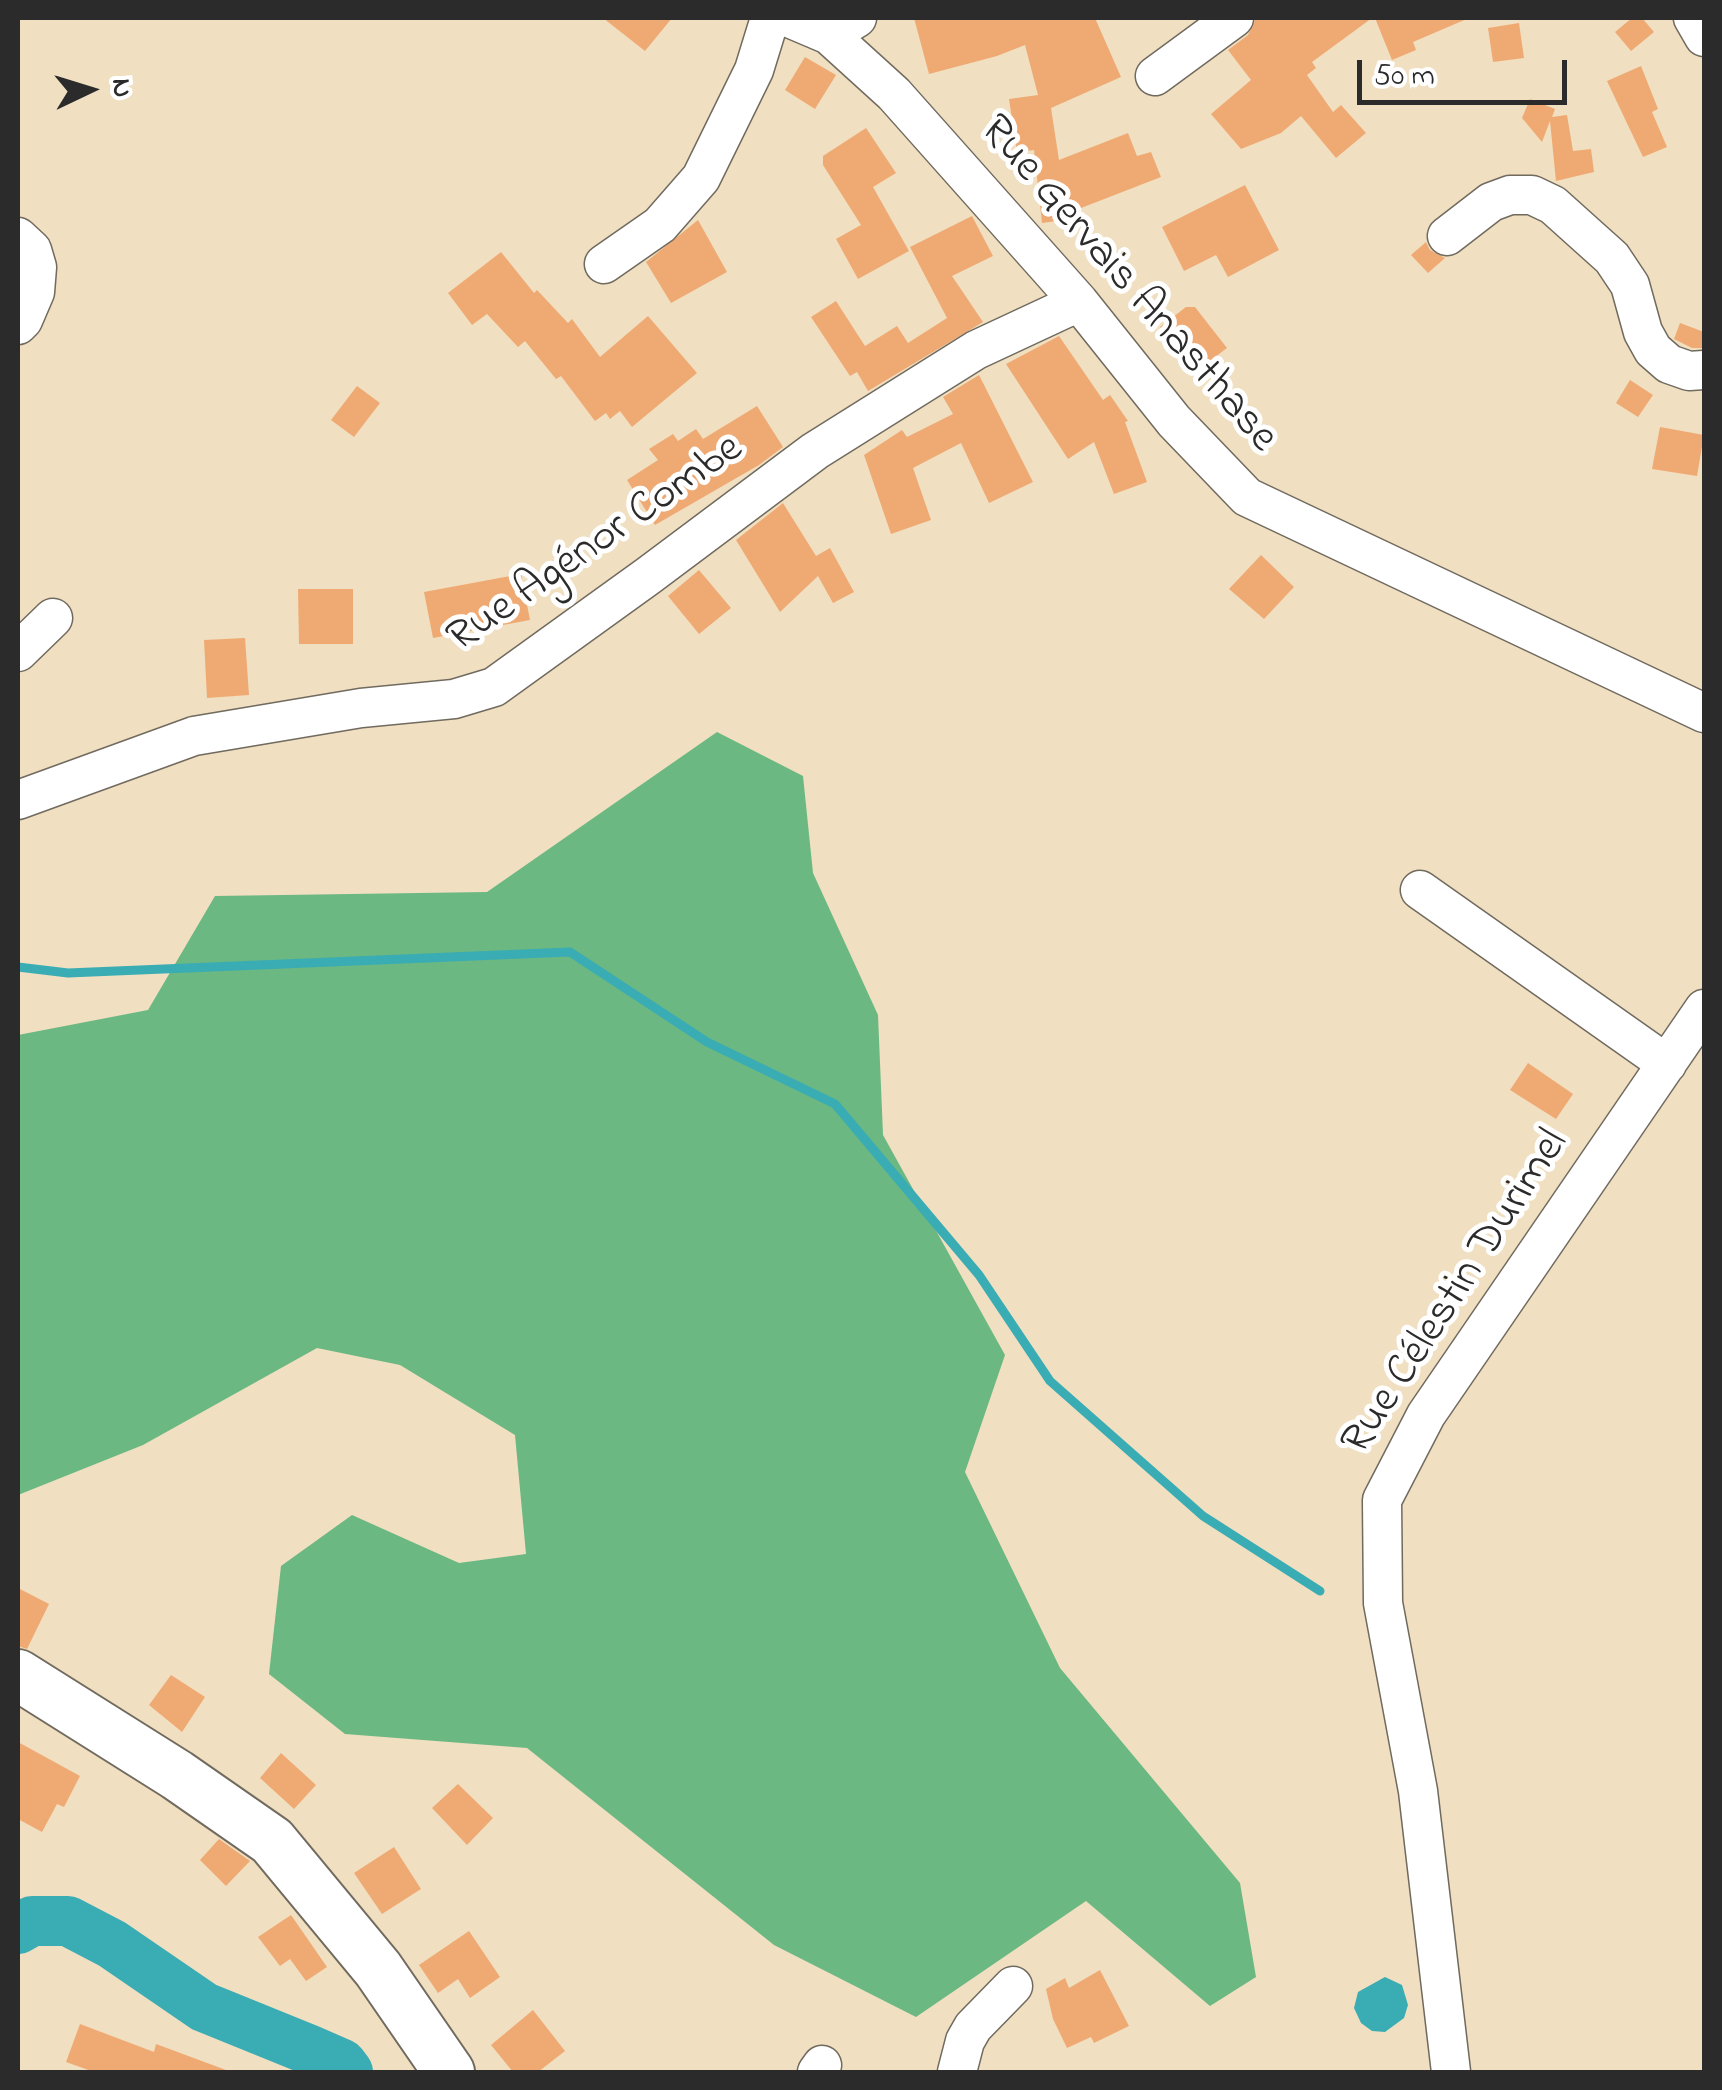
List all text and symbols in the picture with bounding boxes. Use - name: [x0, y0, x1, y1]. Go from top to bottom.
- north arrow: [40, 40, 140, 140]
- scale bar: [1362, 40, 1572, 102]
- text: 50 m: [1374, 55, 1435, 99]
- text: N: [99, 77, 142, 99]
- street label: Rue Gervais Anasthase: [965, 106, 1287, 466]
- street label: Rue Agénor Combe: [439, 424, 755, 668]
- street label: Rue Célestin Durimel: [1333, 1121, 1583, 1467]

